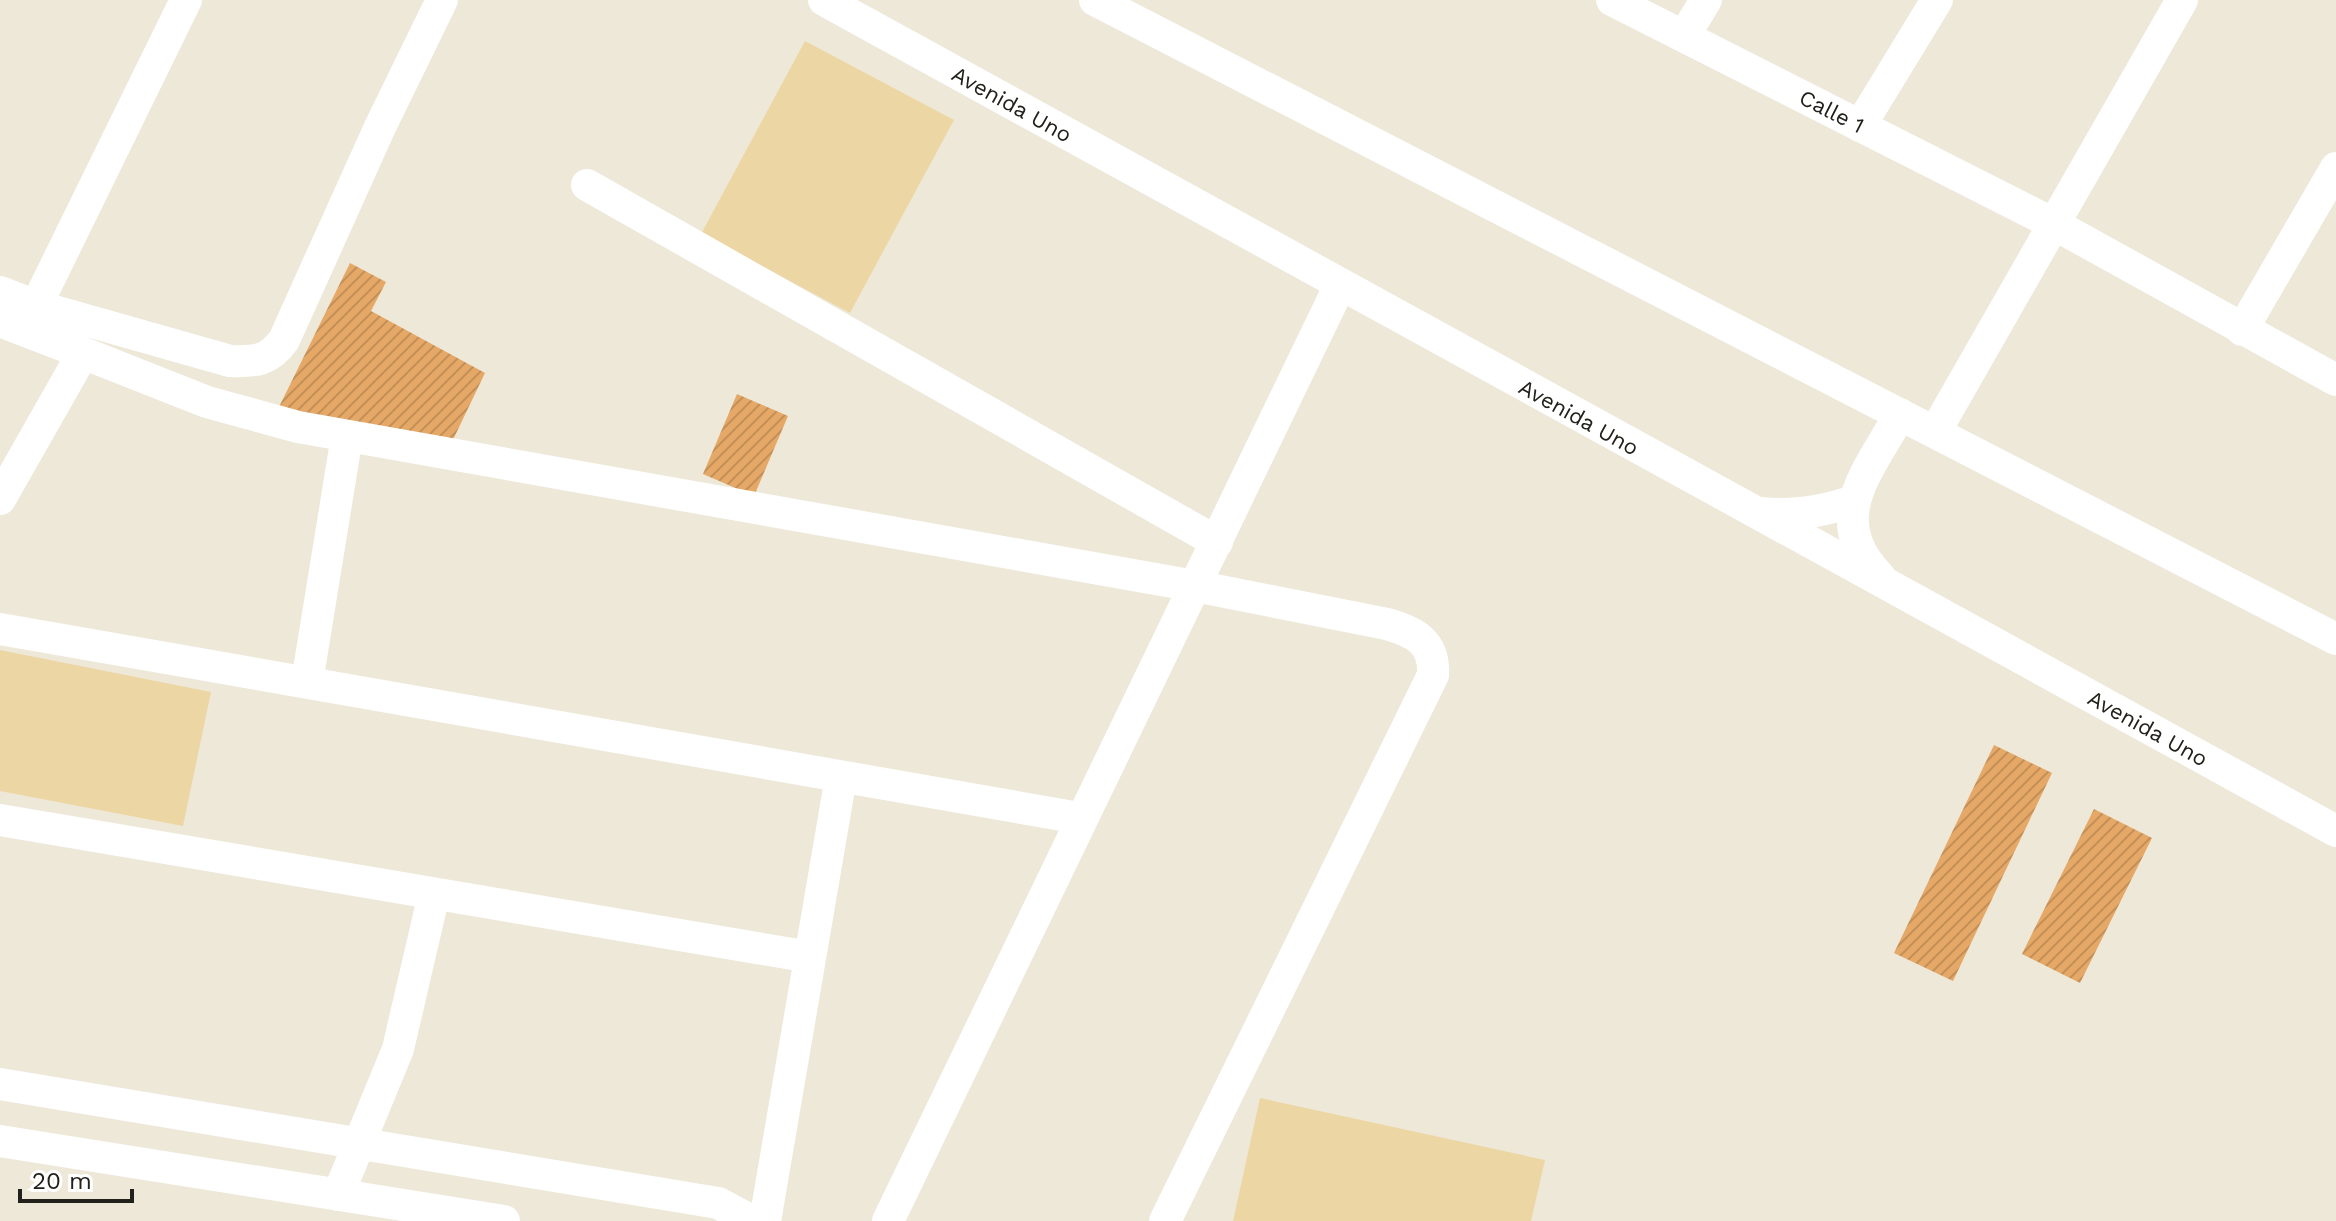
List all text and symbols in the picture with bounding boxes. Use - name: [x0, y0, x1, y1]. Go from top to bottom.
- street label: Avenida Uno: [948, 61, 1076, 148]
- street label: Calle 1: [1795, 85, 1868, 138]
- street label: Avenida Uno: [1515, 374, 1643, 461]
- street label: Avenida Uno: [2084, 685, 2212, 772]
- scale bar: [20, 1153, 132, 1203]
- text: 20 m: [32, 1167, 92, 1195]

